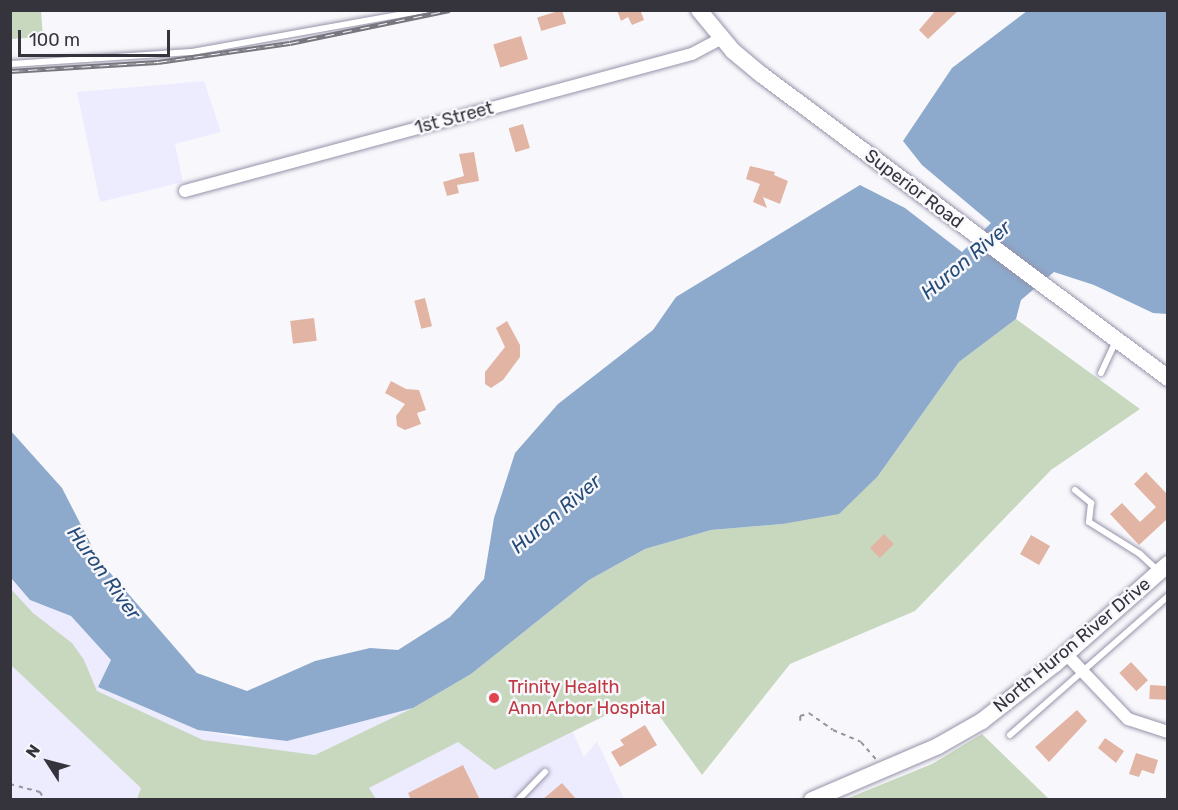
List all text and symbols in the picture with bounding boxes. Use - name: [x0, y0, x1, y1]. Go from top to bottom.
- scale bar: [21, 18, 172, 56]
- text: 100 m: [29, 29, 80, 51]
- street label: 1st Street: [412, 97, 496, 139]
- street label: Superior Road: [860, 145, 968, 233]
- water label: Huron River: [916, 216, 1016, 304]
- water label: Huron River: [506, 470, 606, 558]
- water label: Huron River: [62, 522, 146, 624]
- street label: North Huron River Drive: [989, 573, 1155, 717]
- place label: Trinity Health Ann Arbor Hospital: [508, 677, 666, 720]
- marker: Trinity Health Ann Arbor Hospital: [485, 689, 503, 707]
- north arrow: [18, 732, 78, 792]
- text: N: [22, 741, 44, 761]

